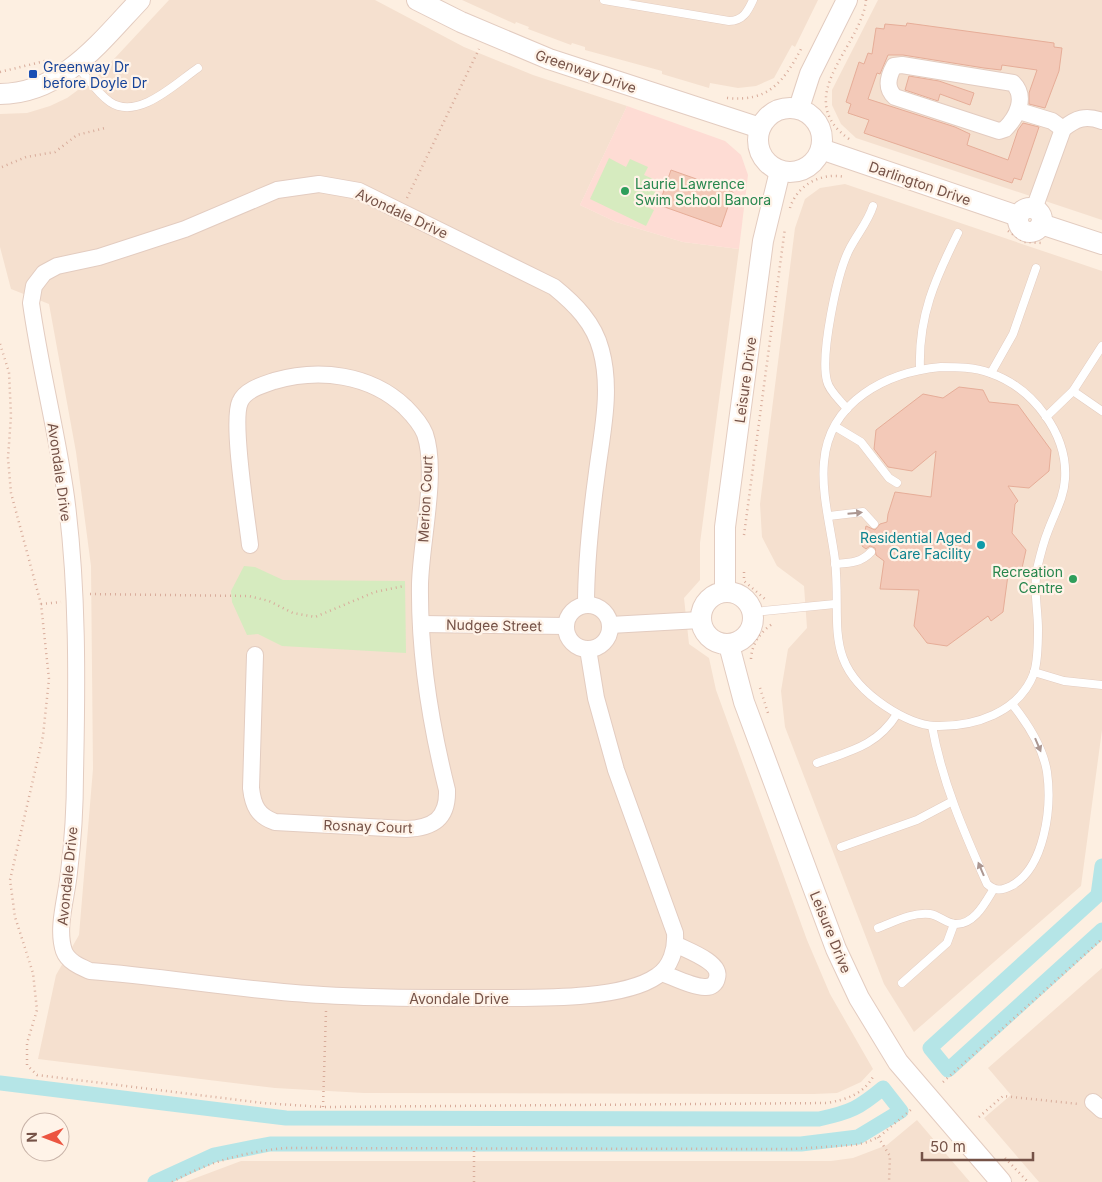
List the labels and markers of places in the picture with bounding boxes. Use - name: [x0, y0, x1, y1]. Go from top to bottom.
- place label: Greenway Dr before Doyle Dr: [43, 58, 147, 91]
- marker: Greenway Dr before Doyle Dr: [27, 68, 39, 80]
- place label: Laurie Lawrence Swim School Banora: [635, 175, 771, 208]
- marker: Laurie Lawrence Swim School Banora: [619, 185, 631, 197]
- place label: Residential Aged Care Facility: [860, 529, 971, 562]
- marker: Residential Aged Care Facility: [975, 539, 987, 551]
- place label: Recreation Centre: [992, 563, 1063, 596]
- marker: Recreation Centre: [1067, 573, 1079, 585]

